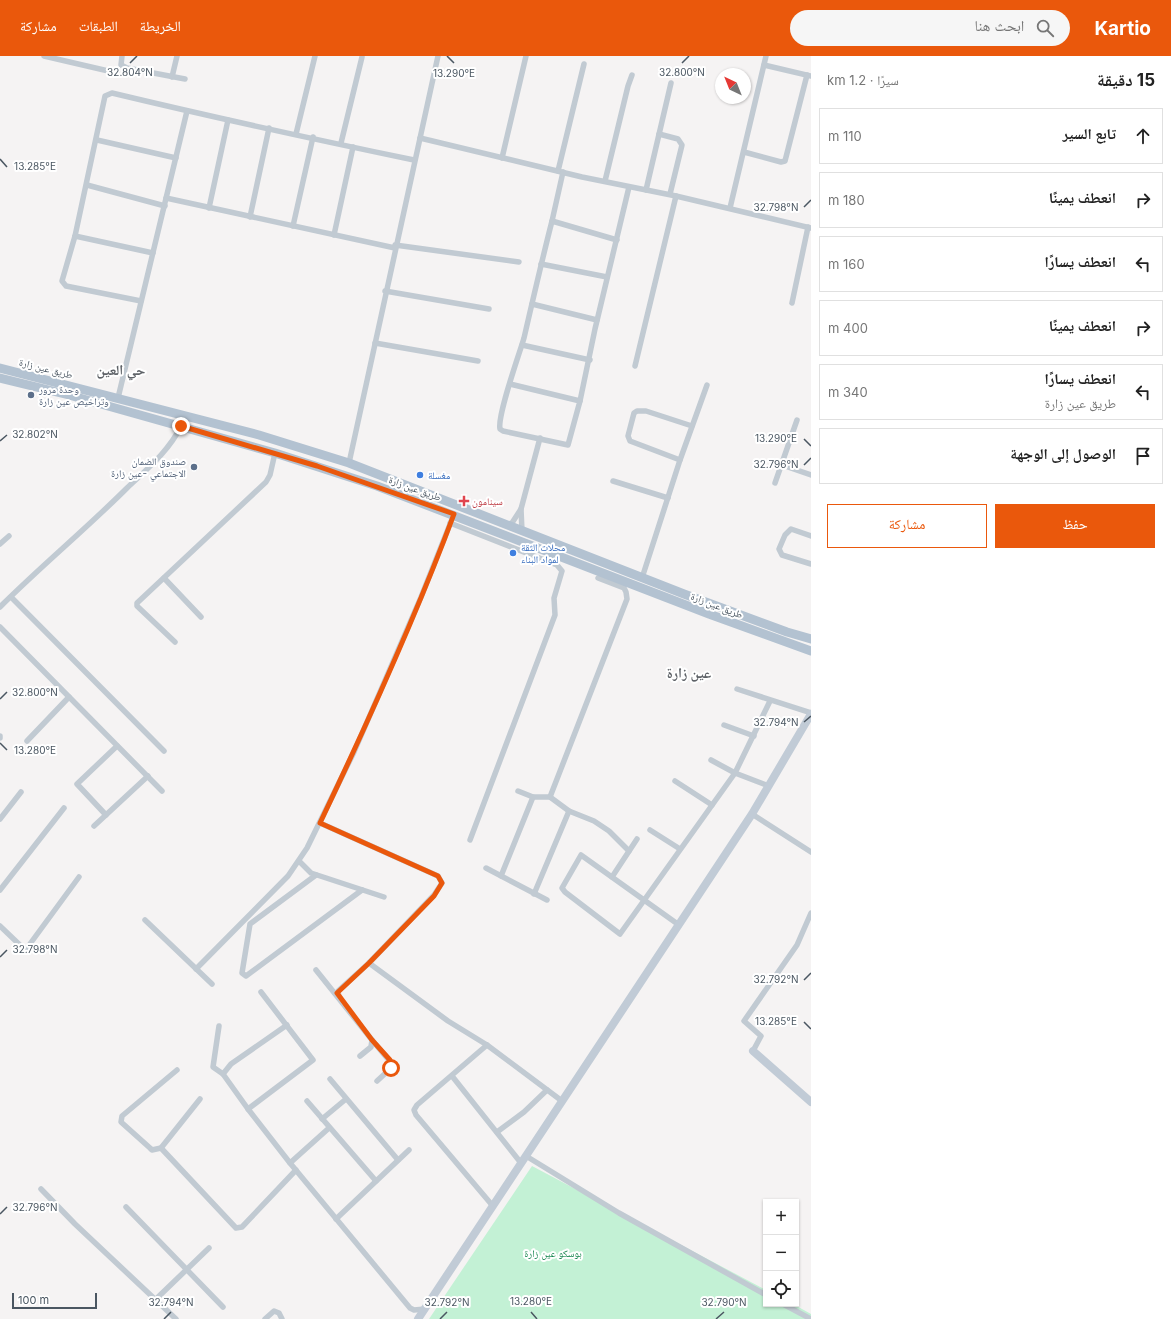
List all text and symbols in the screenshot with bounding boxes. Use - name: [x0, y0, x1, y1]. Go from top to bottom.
- search box: [790, 10, 1070, 46]
- text: ابحث هنا: [974, 16, 1024, 35]
- text: مشاركة: [20, 17, 57, 34]
- text: الطبقات: [79, 17, 118, 34]
- text: الخريطة: [140, 17, 181, 34]
- icon: search: [1034, 17, 1056, 39]
- text: Kartio: [1094, 17, 1151, 40]
- text: 32.804°N: [107, 66, 153, 78]
- text: 32.800°N: [659, 66, 705, 78]
- text: 13.290°E: [433, 67, 475, 79]
- north arrow: [715, 68, 751, 104]
- text: 15 دقيقة: [1097, 70, 1155, 90]
- text: سيرًا · 1.2 km: [827, 72, 899, 88]
- text: تابع السير: [1062, 124, 1116, 143]
- icon: ahead: [1132, 125, 1154, 147]
- text: 110 m: [828, 128, 862, 144]
- text: 13.285°E: [14, 160, 56, 172]
- text: انعطف يمينًا: [1049, 188, 1116, 207]
- icon: right: [1132, 189, 1154, 211]
- text: 180 m: [828, 192, 865, 208]
- text: 32.798°N: [754, 201, 798, 213]
- text: انعطف يسارًا: [1044, 252, 1116, 271]
- icon: left: [1132, 253, 1154, 275]
- text: 160 m: [828, 256, 865, 272]
- text: انعطف يمينًا: [1049, 316, 1116, 335]
- icon: right: [1132, 317, 1154, 339]
- text: 400 m: [828, 320, 868, 336]
- street label: طريق عين زارة: [18, 356, 74, 382]
- district label: حي العين: [97, 361, 145, 381]
- text: انعطف يسارًا: [1044, 369, 1116, 388]
- icon: left: [1132, 381, 1154, 403]
- place label: وحدة مرور وتراخيص عين زارة: [38, 383, 109, 408]
- text: 340 m: [828, 384, 868, 400]
- marker: وحدة مرور وتراخيص عين زارة: [26, 390, 36, 400]
- text: طريق عين زارة: [1045, 395, 1116, 411]
- route end: [172, 417, 190, 435]
- text: 32.802°N: [12, 428, 58, 440]
- text: 13.290°E: [755, 432, 797, 444]
- text: الوصول إلى الوجهة: [1010, 444, 1116, 463]
- icon: arrive: [1132, 445, 1154, 467]
- place label: صندوق الضمان الاجتماعي -عين زارة: [111, 455, 186, 482]
- text: 32.796°N: [753, 458, 799, 470]
- marker: صندوق الضمان الاجتماعي -عين زارة: [189, 462, 199, 472]
- place label: مغسلة: [428, 469, 451, 481]
- marker: مغسلة: [415, 470, 425, 480]
- street label: طريق عين زارة: [387, 473, 443, 504]
- place label: سينامون: [472, 495, 503, 508]
- marker: سينامون: [459, 496, 469, 506]
- button: مشاركة: [827, 504, 987, 548]
- button: حفظ: [995, 504, 1155, 548]
- place label: محلات الثقة لمواد البناء: [521, 541, 566, 565]
- marker: محلات الثقة لمواد البناء: [508, 548, 518, 558]
- street label: طريق عين زارة: [689, 590, 745, 621]
- district label: عين زارة: [667, 664, 711, 682]
- text: 32.800°N: [12, 686, 58, 698]
- text: 32.794°N: [753, 716, 799, 728]
- text: 13.280°E: [14, 744, 56, 756]
- text: 32.798°N: [13, 943, 57, 955]
- text: 32.792°N: [754, 973, 798, 985]
- text: 13.285°E: [755, 1015, 797, 1027]
- route start: [382, 1059, 400, 1077]
- map controls: [763, 1199, 799, 1307]
- button: +: [763, 1199, 799, 1235]
- text: 32.796°N: [12, 1201, 58, 1213]
- button: −: [763, 1235, 799, 1271]
- park label: بوسكو عين زارة: [524, 1247, 582, 1260]
- button: locate: [763, 1271, 799, 1307]
- scale bar: [12, 1291, 97, 1310]
- text: 100 m: [18, 1293, 49, 1307]
- text: 13.280°E: [510, 1295, 552, 1307]
- text: 32.794°N: [148, 1296, 194, 1308]
- text: 32.792°N: [425, 1296, 469, 1308]
- text: 32.790°N: [701, 1296, 747, 1308]

